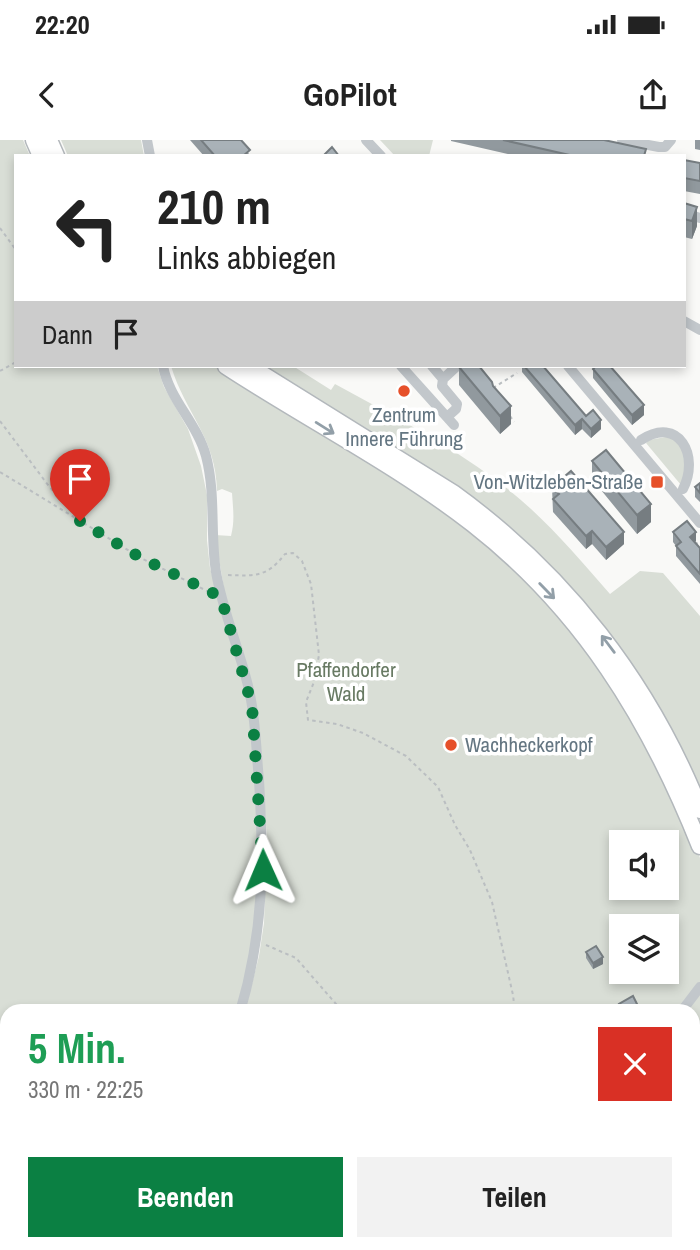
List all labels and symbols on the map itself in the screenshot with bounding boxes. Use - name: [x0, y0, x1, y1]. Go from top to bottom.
- marker: Zentrum Innere Führung: [396, 383, 412, 399]
- place label: Zentrum Innere Führung: [345, 400, 463, 453]
- one-way arrow: [315, 422, 335, 436]
- pin: [50, 449, 110, 521]
- place label: Von-Witzleben-Straße: [474, 467, 643, 496]
- marker: Von-Witzleben-Straße: [649, 474, 665, 490]
- one-way arrow: [538, 583, 555, 600]
- one-way arrow: [600, 635, 615, 653]
- park label: Pfaffendorfer Wald: [296, 655, 396, 708]
- place label: Wachheckerkopf: [465, 730, 593, 759]
- marker: Wachheckerkopf: [443, 737, 459, 753]
- position arrow: [226, 833, 300, 907]

